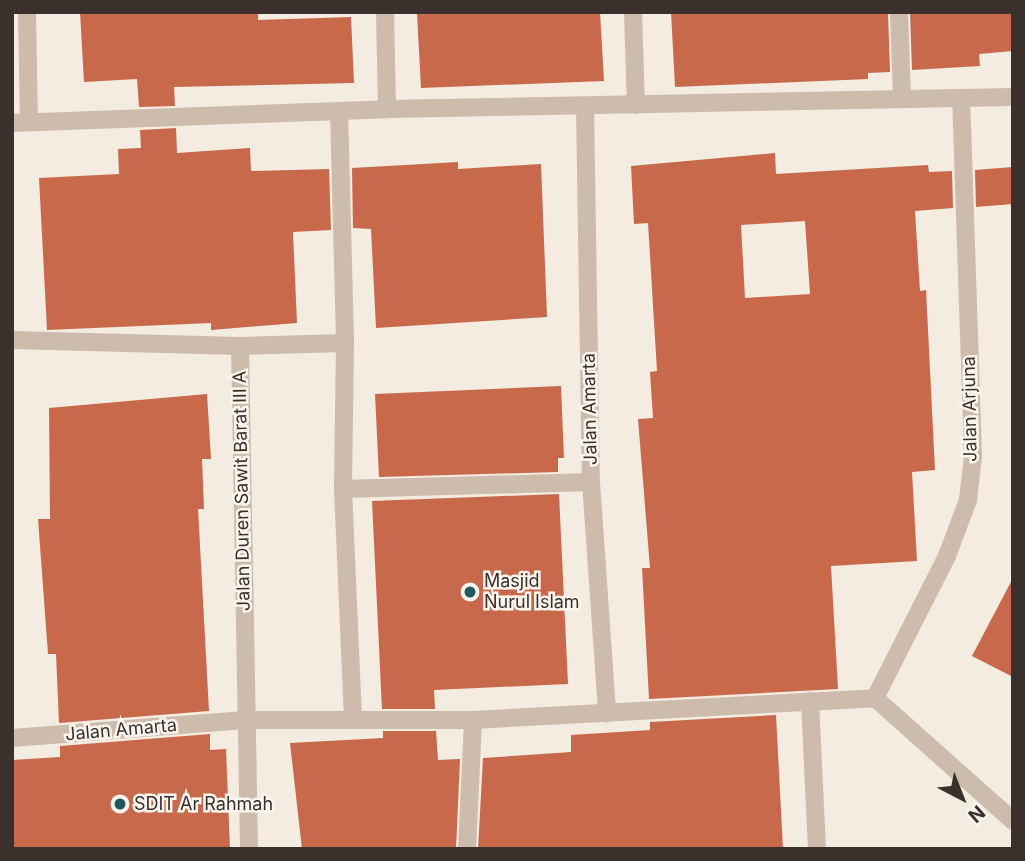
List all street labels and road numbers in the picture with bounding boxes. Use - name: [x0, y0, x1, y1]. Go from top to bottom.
- street label: Jalan Amarta: [578, 353, 602, 465]
- street label: Jalan Arjuna: [958, 356, 982, 462]
- street label: Jalan Duren Sawit Barat III A: [229, 371, 255, 611]
- street label: Jalan Amarta: [64, 714, 178, 746]

